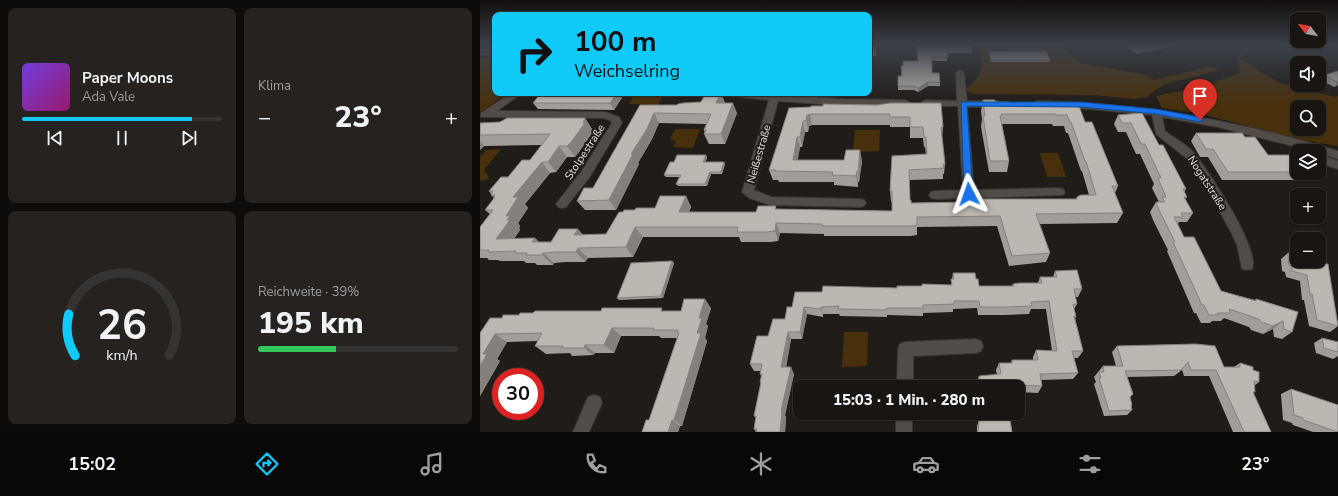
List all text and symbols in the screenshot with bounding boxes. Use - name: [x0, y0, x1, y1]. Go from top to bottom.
- north arrow: [1290, 12, 1326, 48]
- map controls: [1290, 12, 1326, 268]
- text: 100 m: [574, 23, 657, 61]
- icon: right: [508, 28, 560, 80]
- button: sound: [1290, 56, 1326, 92]
- text: Weichselring: [574, 59, 680, 83]
- text: Paper Moons: [82, 68, 173, 88]
- text: Klima: [258, 77, 291, 95]
- pin: [1183, 79, 1217, 120]
- icon: arrive: [1189, 85, 1211, 107]
- text: Ada Vale: [82, 88, 135, 106]
- text: 23°: [334, 97, 382, 138]
- button: search: [1290, 100, 1326, 136]
- text: −: [258, 103, 271, 133]
- text: +: [445, 103, 458, 133]
- street label: Stolpestraße: [561, 121, 609, 183]
- street label: Neißestraße: [743, 123, 775, 185]
- icon: previous: [44, 127, 66, 149]
- icon: pause: [111, 127, 133, 149]
- icon: next: [178, 127, 200, 149]
- button: layers: [1290, 144, 1326, 180]
- street label: Nogatstraße: [1184, 153, 1230, 213]
- position arrow: [948, 173, 990, 215]
- button: +: [1290, 188, 1326, 224]
- button: −: [1290, 232, 1326, 268]
- text: Reichweite · 39%: [258, 283, 359, 301]
- text: 26: [97, 296, 147, 353]
- text: 195 km: [258, 303, 364, 344]
- text: km/h: [106, 345, 138, 364]
- speed limit sign: 30: [492, 368, 544, 420]
- text: 15:03 · 1 Min. · 280 m: [833, 390, 985, 410]
- icon: directions: [253, 450, 281, 478]
- icon: music: [418, 450, 446, 478]
- icon: phone: [582, 450, 610, 478]
- icon: climate: [747, 450, 775, 478]
- icon: car: [912, 450, 940, 478]
- icon: filters: [1076, 450, 1104, 478]
- text: 15:02: [68, 452, 116, 476]
- text: 23°: [1241, 452, 1270, 476]

